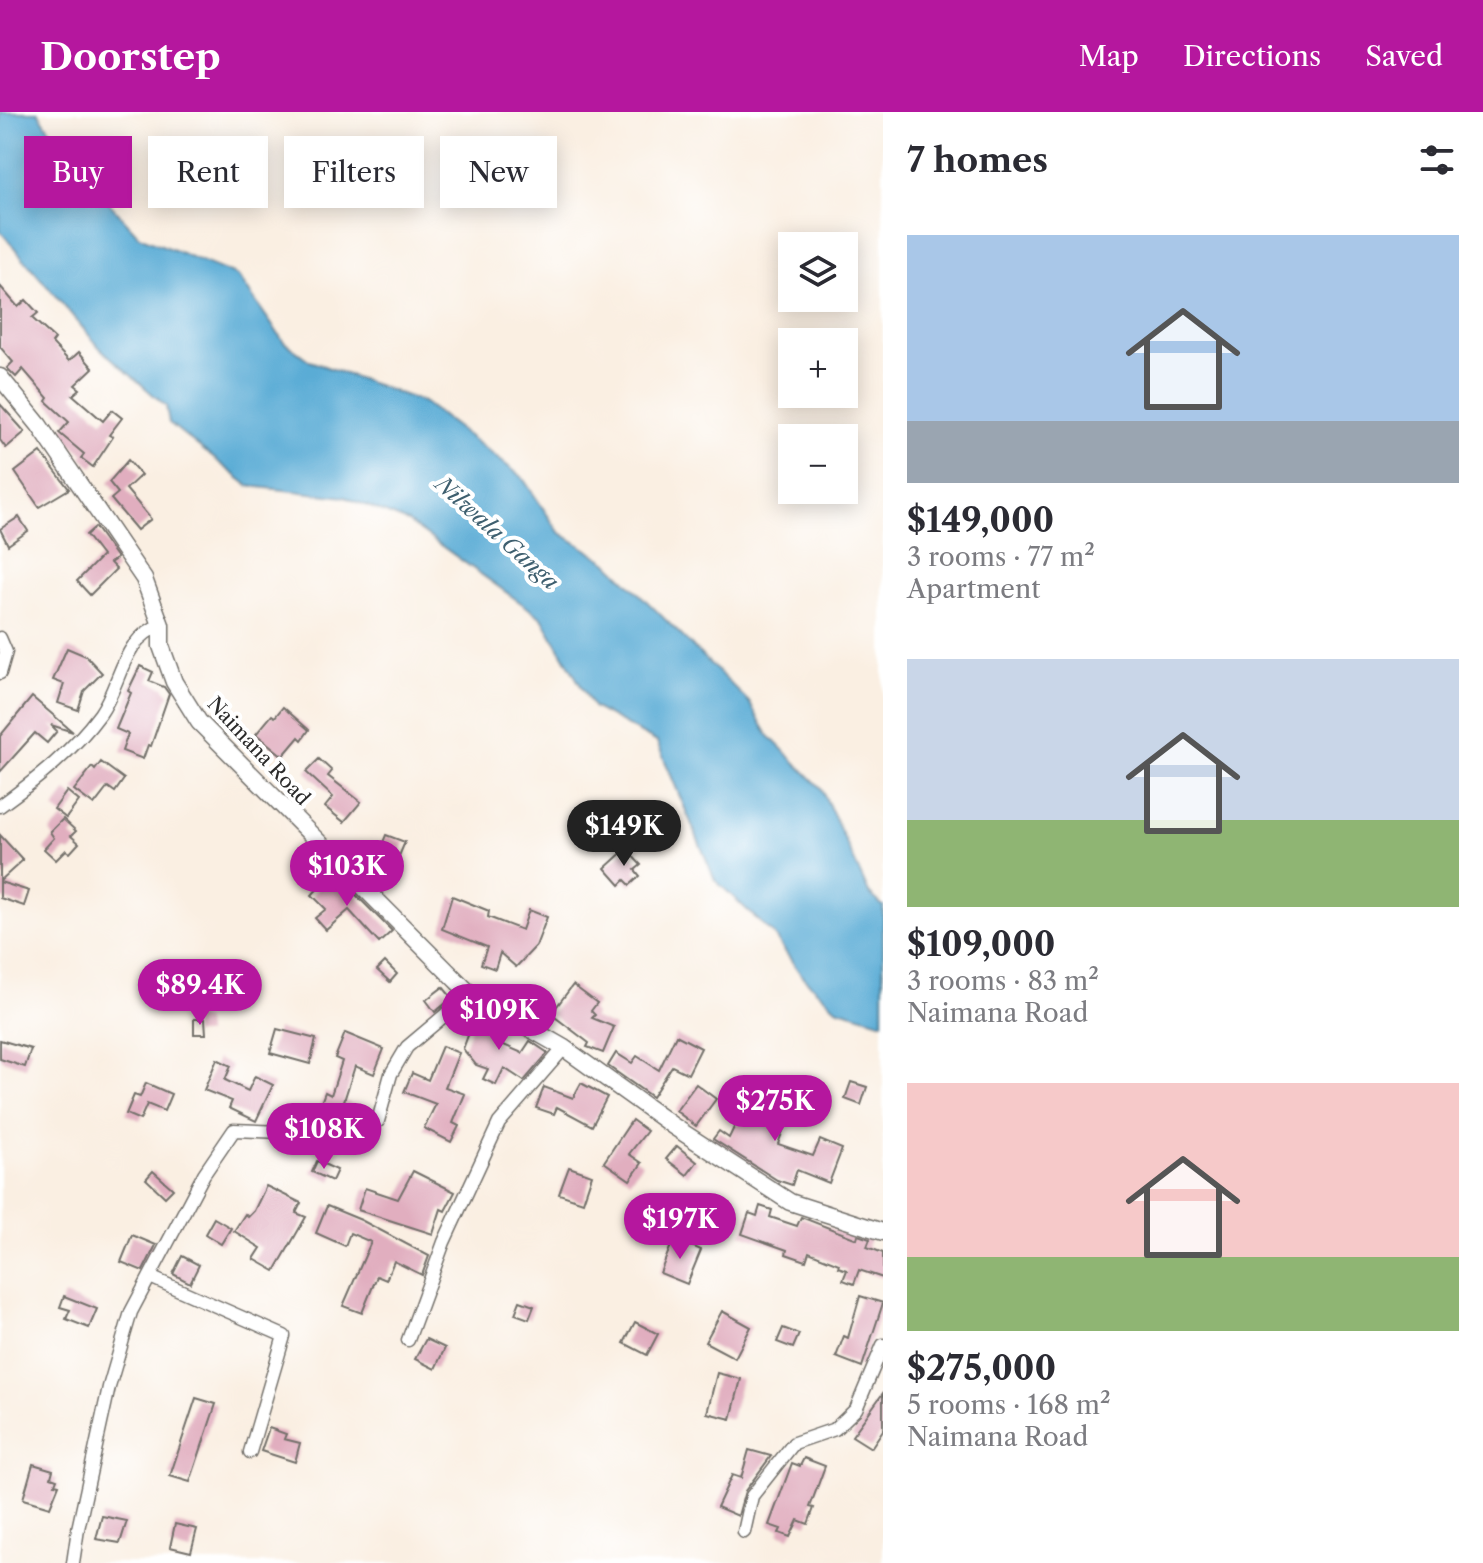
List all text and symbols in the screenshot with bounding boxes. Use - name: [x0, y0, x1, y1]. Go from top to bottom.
- text: Doorstep: [40, 33, 221, 80]
- text: Map: [1079, 39, 1139, 73]
- text: Directions: [1183, 39, 1321, 73]
- text: Saved: [1365, 39, 1443, 73]
- chip: Buy: [24, 136, 132, 208]
- chip: Rent: [148, 136, 268, 208]
- chip: Filters: [284, 136, 424, 208]
- chip: New: [440, 136, 557, 208]
- icon: filters: [1415, 138, 1459, 182]
- text: 7 homes: [907, 139, 1048, 181]
- map controls: [778, 232, 858, 504]
- button: layers: [778, 232, 858, 312]
- icon: home: [1111, 287, 1255, 431]
- button: +: [778, 328, 858, 408]
- button: −: [778, 424, 858, 504]
- water label: Nilwala Ganga: [428, 469, 564, 595]
- text: $149,000: [907, 499, 1054, 541]
- text: 3 rooms · 77 m²: [907, 541, 1095, 573]
- text: Apartment: [907, 573, 1040, 605]
- street label: Naimana Road: [203, 692, 315, 810]
- icon: home: [1111, 711, 1255, 855]
- pin: $149K: [568, 800, 680, 868]
- text: $149K: [585, 810, 663, 842]
- pin: $103K: [291, 840, 403, 908]
- text: $103K: [308, 850, 386, 882]
- text: $109,000: [907, 923, 1055, 965]
- pin: $89.4K: [135, 959, 265, 1027]
- text: 3 rooms · 83 m²: [907, 965, 1099, 997]
- text: $89.4K: [156, 969, 244, 1001]
- pin: $109K: [443, 984, 555, 1052]
- text: $109K: [460, 994, 538, 1026]
- text: Naimana Road: [907, 997, 1088, 1029]
- pin: $275K: [719, 1075, 831, 1143]
- text: $275K: [736, 1085, 814, 1117]
- pin: $108K: [268, 1103, 380, 1171]
- text: $108K: [284, 1113, 364, 1145]
- icon: home: [1111, 1135, 1255, 1279]
- pin: $197K: [624, 1193, 736, 1261]
- text: $197K: [642, 1203, 718, 1235]
- text: $275,000: [907, 1347, 1056, 1389]
- text: 5 rooms · 168 m²: [907, 1389, 1111, 1421]
- text: Naimana Road: [907, 1421, 1088, 1453]

